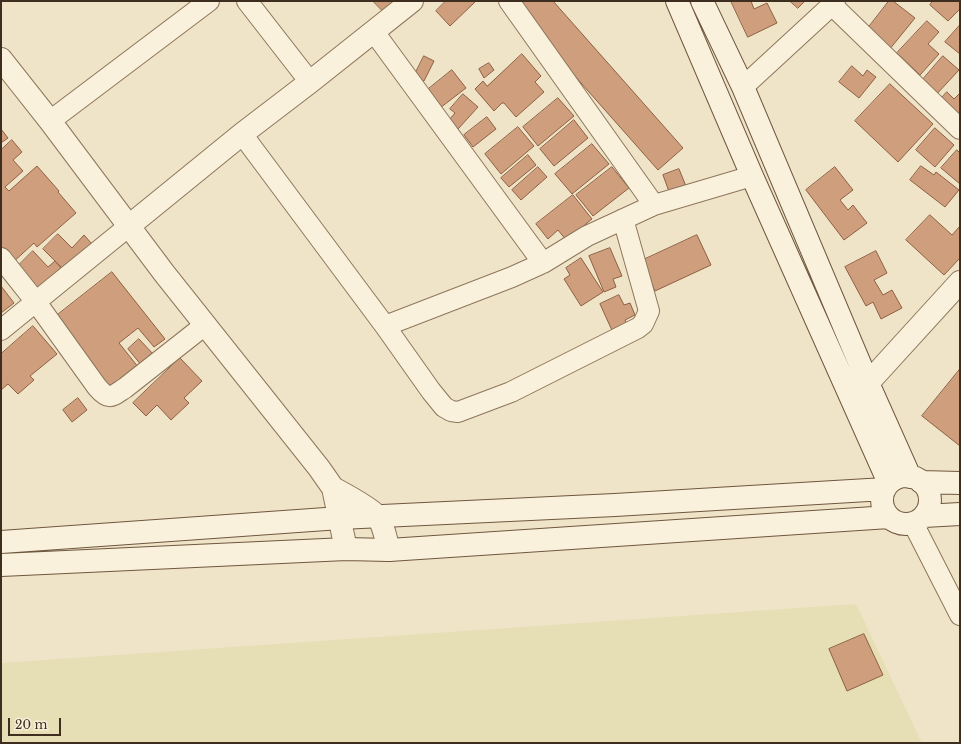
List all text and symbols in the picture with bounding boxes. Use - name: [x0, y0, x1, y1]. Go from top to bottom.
- scale bar: [10, 710, 63, 736]
- text: 20 m: [15, 717, 47, 732]

